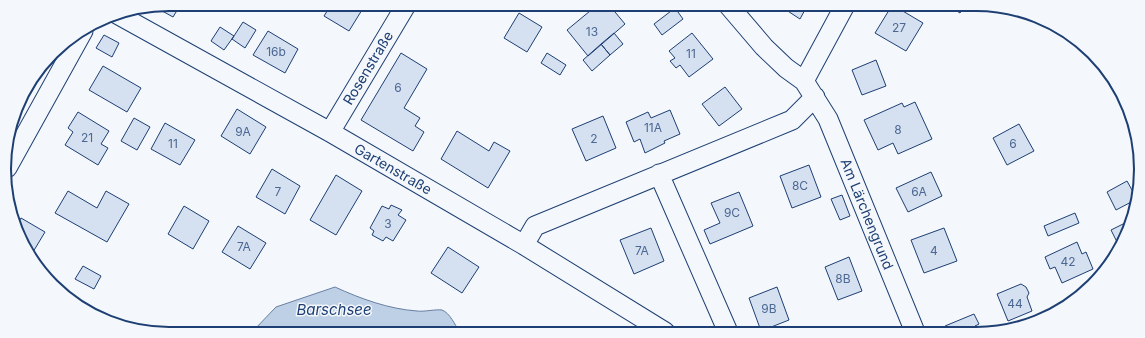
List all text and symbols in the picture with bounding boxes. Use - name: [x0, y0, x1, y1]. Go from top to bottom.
- house number: 27: [892, 20, 906, 35]
- house number: 13: [586, 24, 598, 39]
- street label: Rosenstraße: [339, 28, 396, 108]
- house number: 16b: [266, 44, 286, 59]
- house number: 11: [686, 46, 696, 61]
- house number: 6: [394, 80, 402, 95]
- house number: 11A: [644, 120, 662, 135]
- house number: 8: [894, 122, 902, 137]
- house number: 9A: [235, 124, 251, 139]
- house number: 21: [81, 130, 93, 145]
- house number: 2: [590, 131, 598, 146]
- house number: 11: [168, 136, 178, 151]
- house number: 6: [1009, 136, 1017, 151]
- street label: Gartenstraße: [352, 140, 435, 198]
- street label: Am Lärchengrund: [837, 156, 898, 272]
- house number: 8C: [792, 178, 808, 193]
- house number: 7: [275, 184, 282, 199]
- house number: 6A: [911, 184, 927, 199]
- house number: 9C: [724, 205, 740, 220]
- house number: 3: [384, 216, 392, 231]
- house number: 7A: [237, 239, 251, 254]
- house number: 7A: [635, 243, 649, 258]
- house number: 4: [930, 243, 938, 258]
- house number: 42: [1060, 254, 1076, 269]
- house number: 8B: [835, 271, 851, 286]
- house number: 44: [1007, 296, 1023, 311]
- water label: Barschsee: [296, 300, 372, 319]
- house number: 9B: [761, 301, 777, 316]

